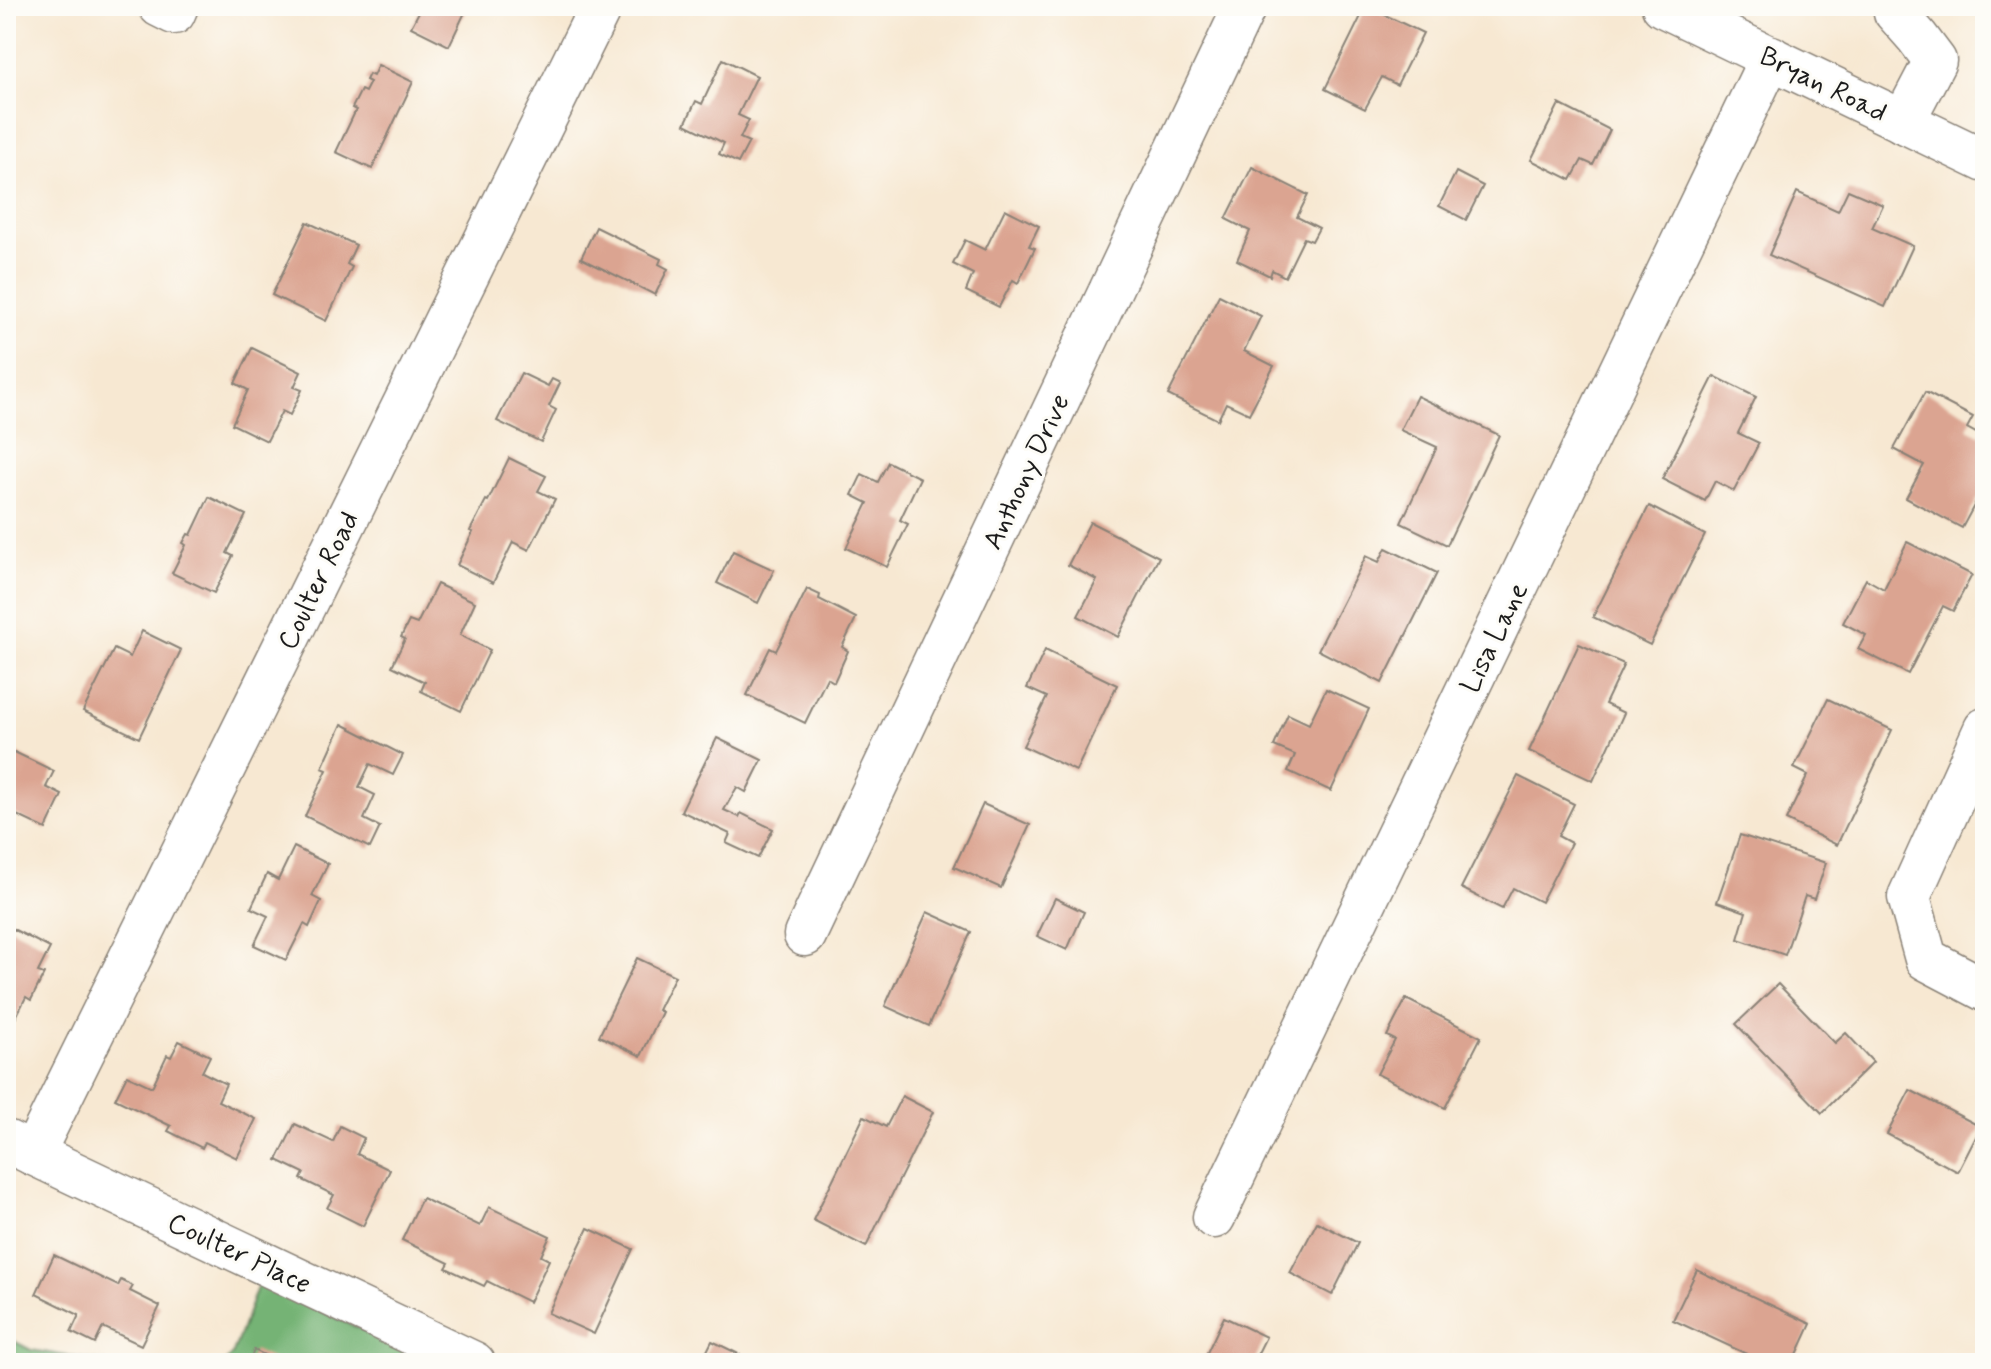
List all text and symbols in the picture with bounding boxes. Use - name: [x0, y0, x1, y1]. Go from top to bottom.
- street label: Bryan Road: [1753, 39, 1893, 132]
- street label: Anthony Drive: [975, 388, 1080, 556]
- street label: Coulter Road: [270, 506, 369, 656]
- street label: Lisa Lane: [1453, 577, 1538, 700]
- street label: Coulter Place: [161, 1205, 317, 1304]

